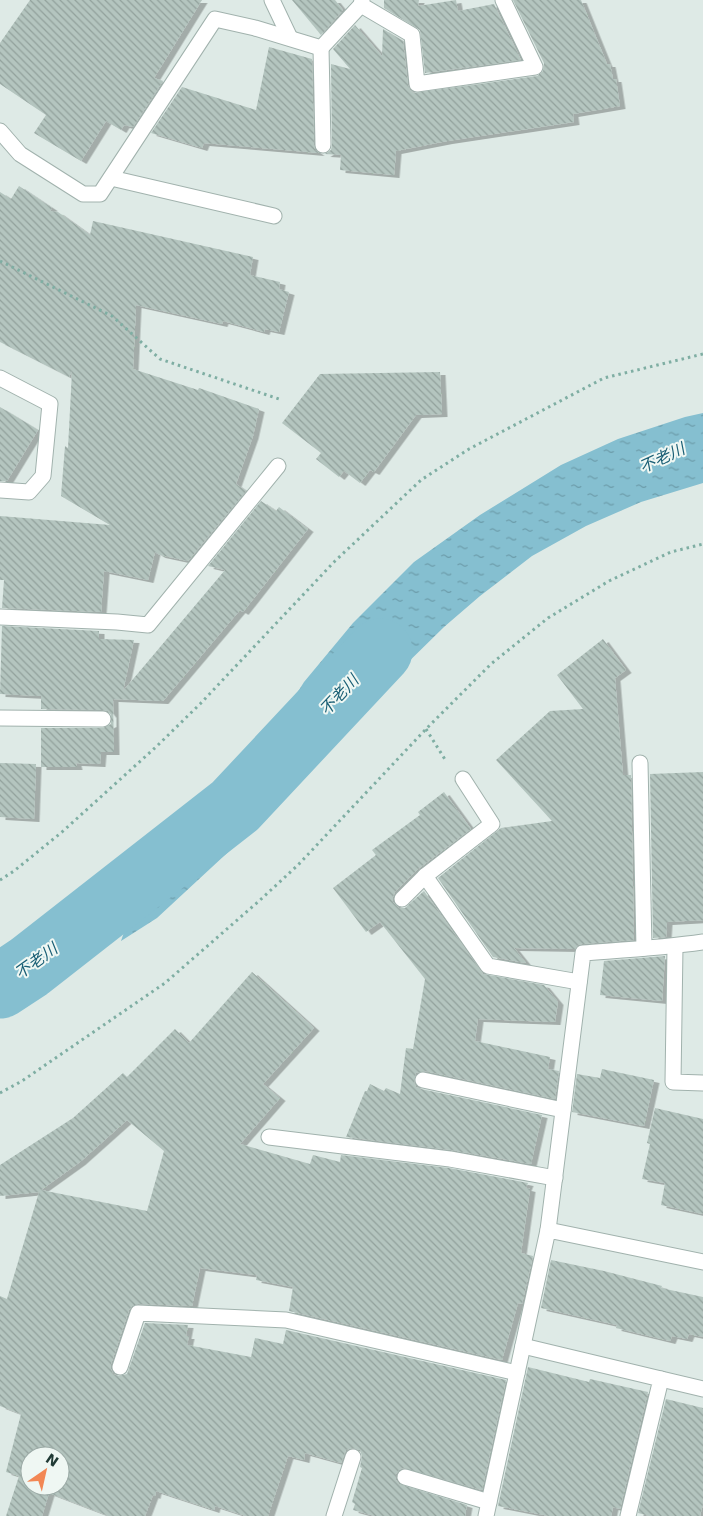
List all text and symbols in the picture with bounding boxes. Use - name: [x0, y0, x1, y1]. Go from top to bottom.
- water label: 不老川: [636, 438, 690, 477]
- water label: 不老川: [316, 670, 364, 719]
- water label: 不老川: [11, 938, 63, 983]
- north arrow: [20, 1446, 70, 1496]
- text: N: [43, 1450, 62, 1470]

